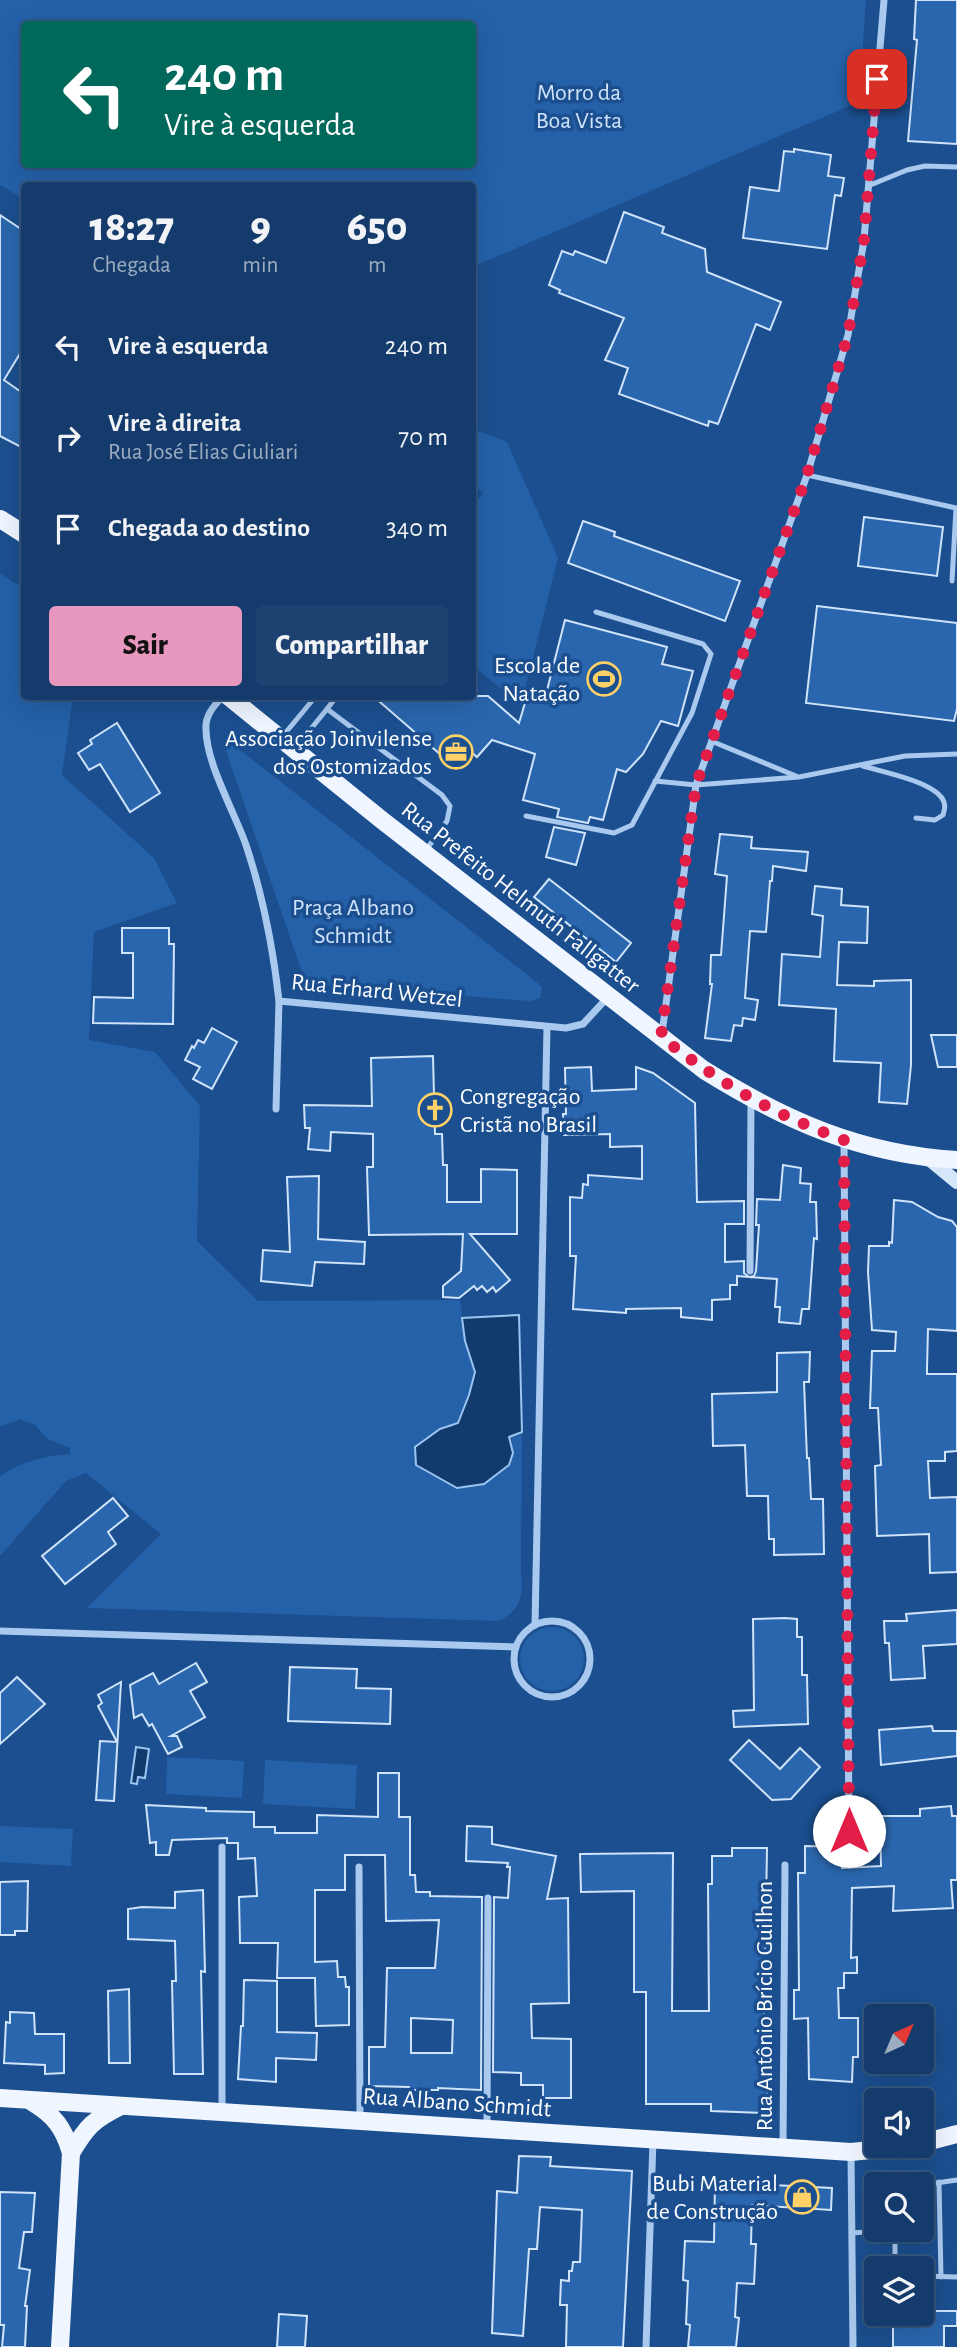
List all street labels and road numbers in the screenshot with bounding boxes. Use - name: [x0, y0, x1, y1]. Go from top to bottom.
- street label: Rua Prefeito Helmuth Fallgatter: [397, 797, 644, 998]
- street label: Rua Erhard Wetzel: [290, 970, 464, 1012]
- street label: Rua Antônio Brício Guilhon: [753, 1881, 777, 2131]
- street label: Rua Albano Schmidt: [362, 2084, 552, 2122]

